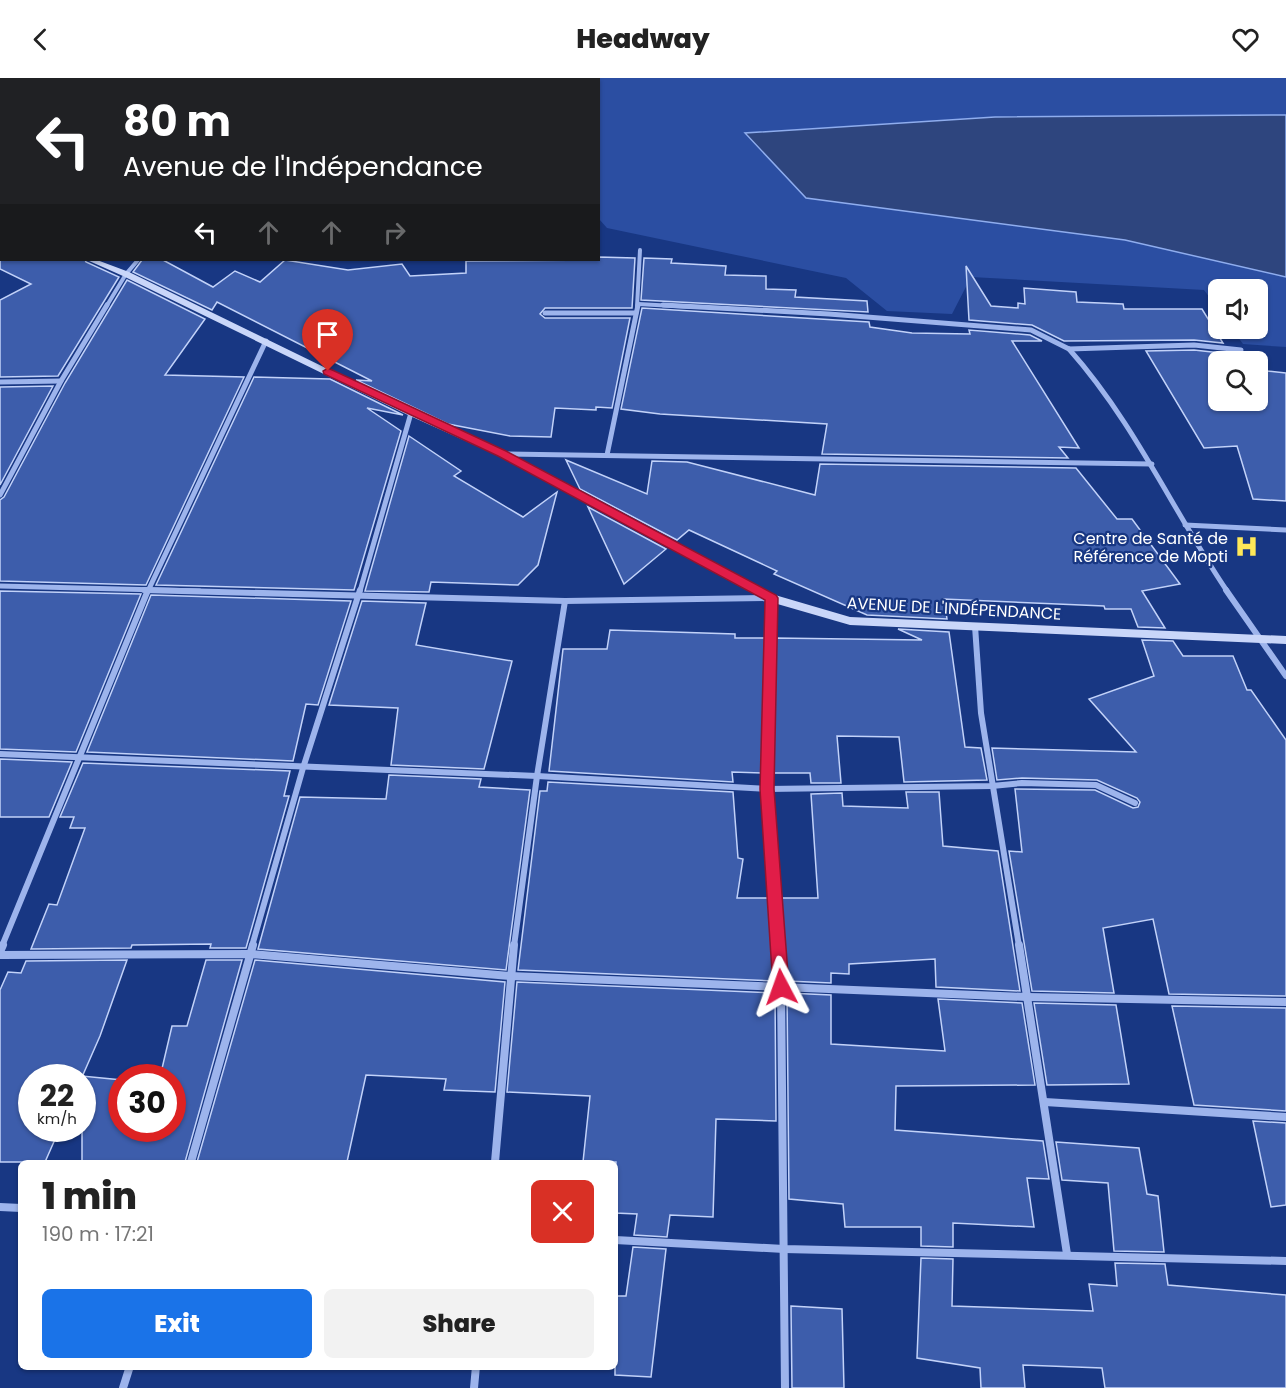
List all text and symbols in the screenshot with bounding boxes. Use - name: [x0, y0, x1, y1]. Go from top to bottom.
- text: Headway: [576, 20, 710, 57]
- icon: back: [24, 23, 57, 56]
- icon: heart: [1229, 23, 1262, 56]
- text: 80 m: [123, 92, 231, 151]
- icon: left: [24, 102, 102, 180]
- text: Avenue de l'Indépendance: [123, 148, 483, 185]
- icon: left: [189, 216, 222, 249]
- icon: ahead: [252, 216, 285, 249]
- icon: ahead: [315, 216, 348, 249]
- icon: right: [378, 216, 411, 249]
- map controls: [1208, 279, 1268, 411]
- button: sound: [1208, 279, 1268, 339]
- pin: [302, 309, 353, 371]
- icon: arrive: [311, 318, 344, 351]
- button: search: [1208, 351, 1268, 411]
- place label: Centre de Santé de Référence de Mopti: [1073, 527, 1228, 568]
- hospital icon: Centre de Santé de Référence de Mopti: [1233, 534, 1259, 560]
- street label: AVENUE DE L'INDÉPENDANCE: [846, 591, 1062, 626]
- position arrow: [749, 955, 813, 1019]
- speed limit sign: 30: [108, 1064, 186, 1142]
- text: 22: [40, 1074, 74, 1117]
- text: km/h: [37, 1108, 77, 1129]
- text: 1 min: [42, 1171, 137, 1222]
- button: close: [531, 1180, 594, 1243]
- text: 190 m · 17:21: [42, 1220, 154, 1248]
- button: Exit: [42, 1289, 312, 1358]
- button: Share: [324, 1289, 594, 1358]

